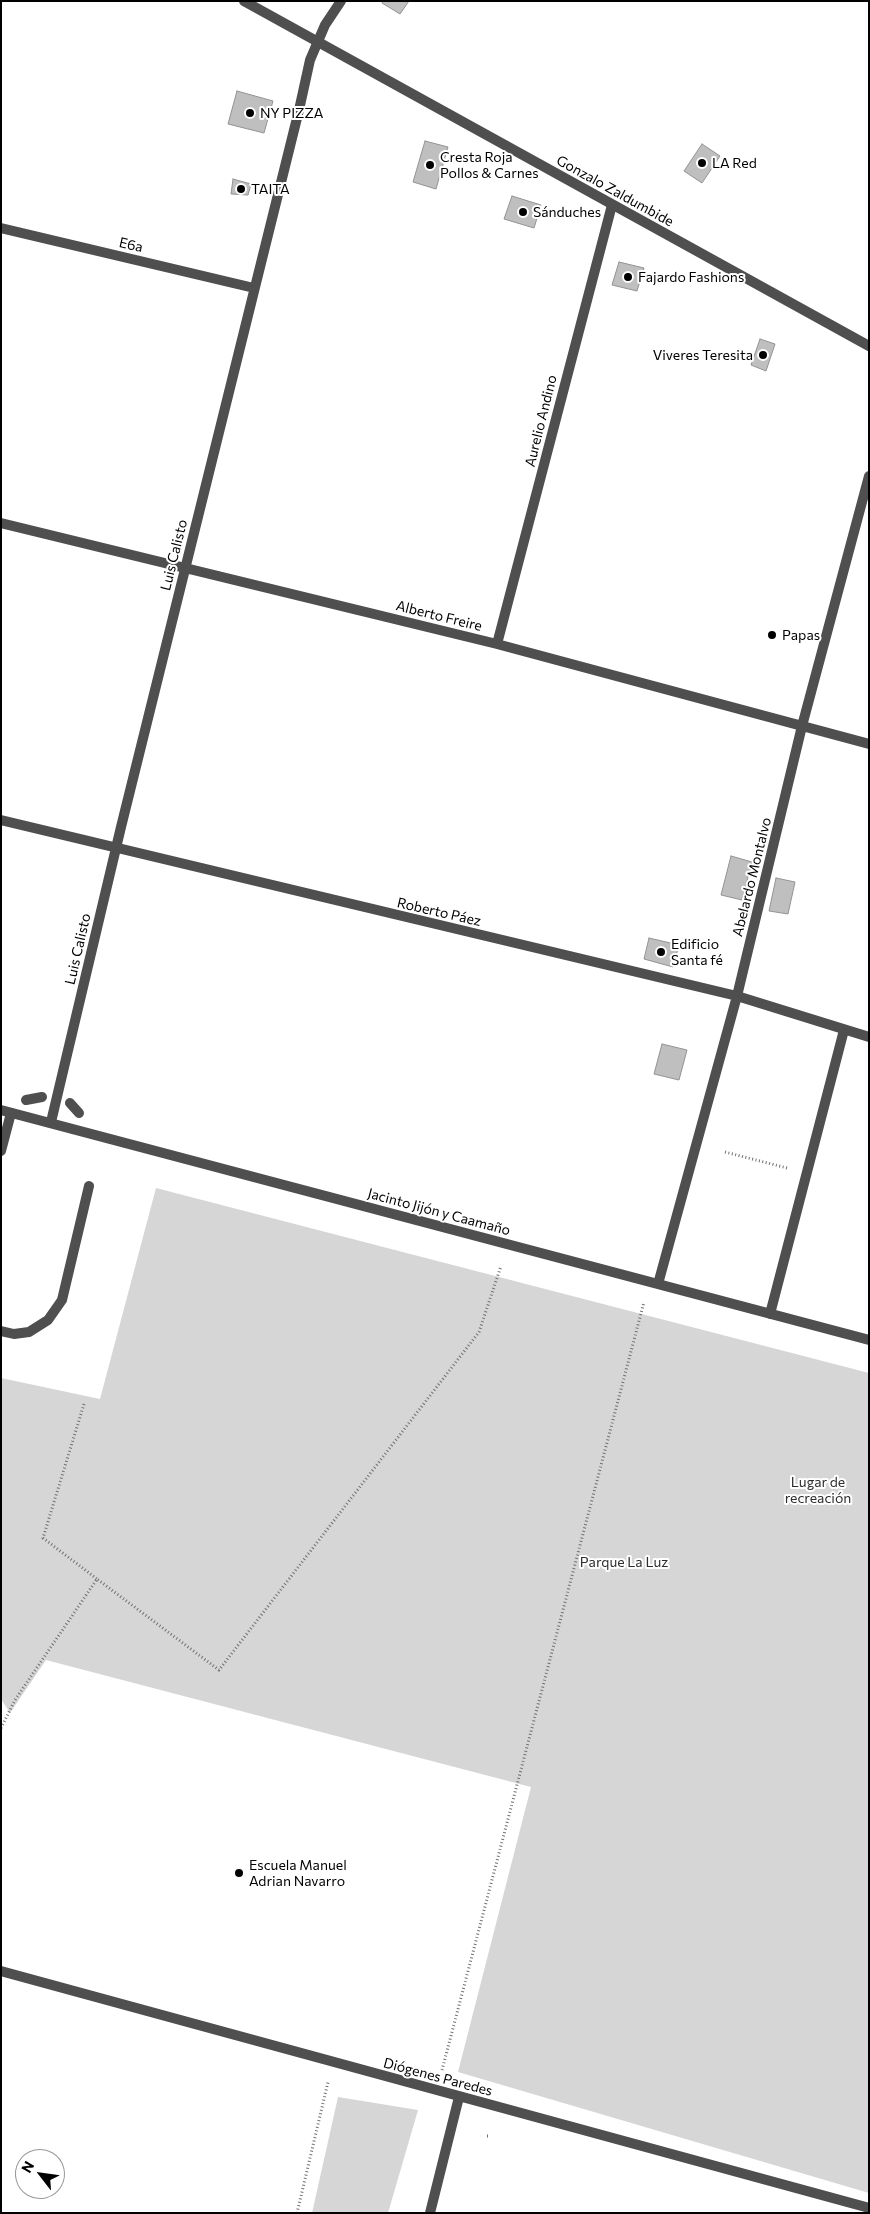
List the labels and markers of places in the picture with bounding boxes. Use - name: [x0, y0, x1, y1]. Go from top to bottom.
- place label: NY PIZZA: [260, 105, 324, 121]
- marker: NY PIZZA: [244, 107, 256, 119]
- place label: Cresta Roja Pollos & Carnes: [440, 149, 539, 182]
- place label: LA Red: [712, 155, 757, 171]
- marker: LA Red: [696, 157, 708, 169]
- marker: Cresta Roja Pollos & Carnes: [424, 159, 436, 171]
- place label: TAITA: [251, 181, 290, 197]
- marker: TAITA: [235, 183, 247, 195]
- place label: Sánduches: [533, 204, 601, 220]
- marker: Sánduches: [517, 206, 529, 218]
- place label: Fajardo Fashions: [638, 269, 744, 285]
- marker: Fajardo Fashions: [622, 271, 634, 283]
- place label: Viveres Teresita: [653, 347, 753, 363]
- marker: Viveres Teresita: [757, 349, 769, 361]
- place label: Papas: [782, 627, 820, 643]
- marker: Papas: [766, 629, 778, 641]
- place label: Edificio Santa fé: [671, 936, 723, 969]
- marker: Edificio Santa fé: [655, 946, 667, 958]
- place label: Escuela Manuel Adrian Navarro: [249, 1857, 347, 1890]
- marker: Escuela Manuel Adrian Navarro: [233, 1867, 245, 1879]

